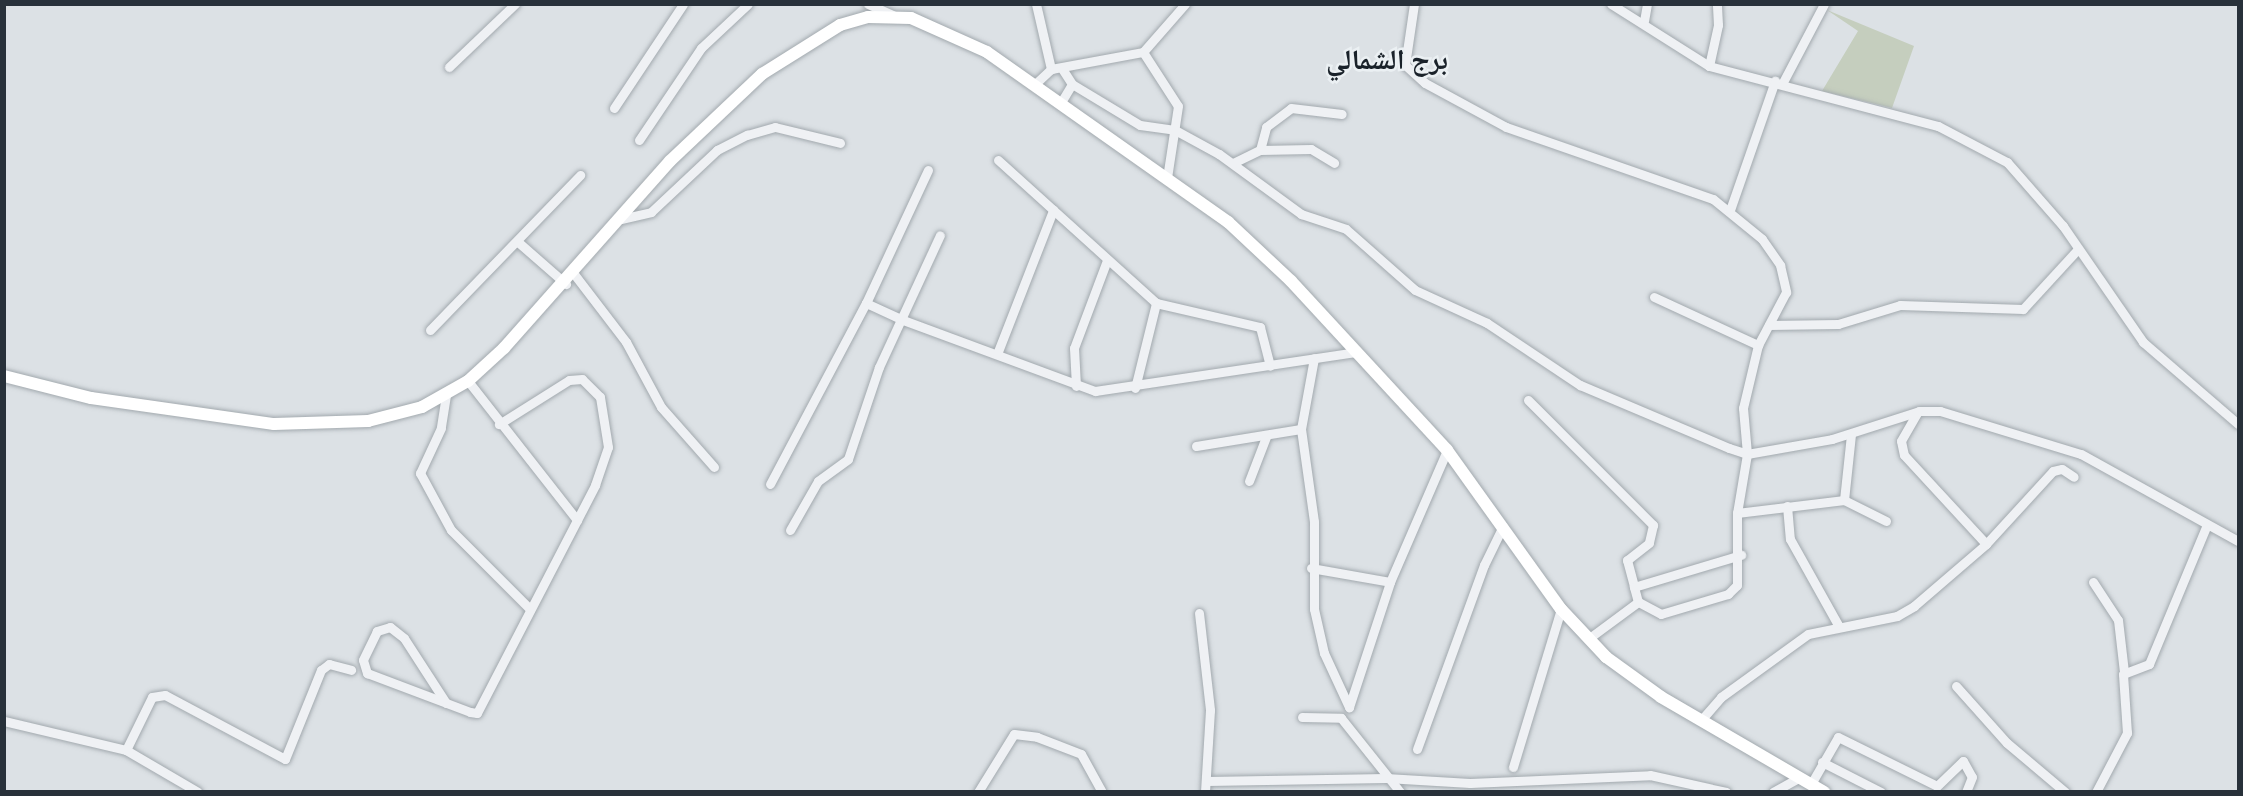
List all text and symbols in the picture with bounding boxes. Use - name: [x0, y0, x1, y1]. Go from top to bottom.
- district label: برج الشمالي: [1326, 42, 1448, 76]

